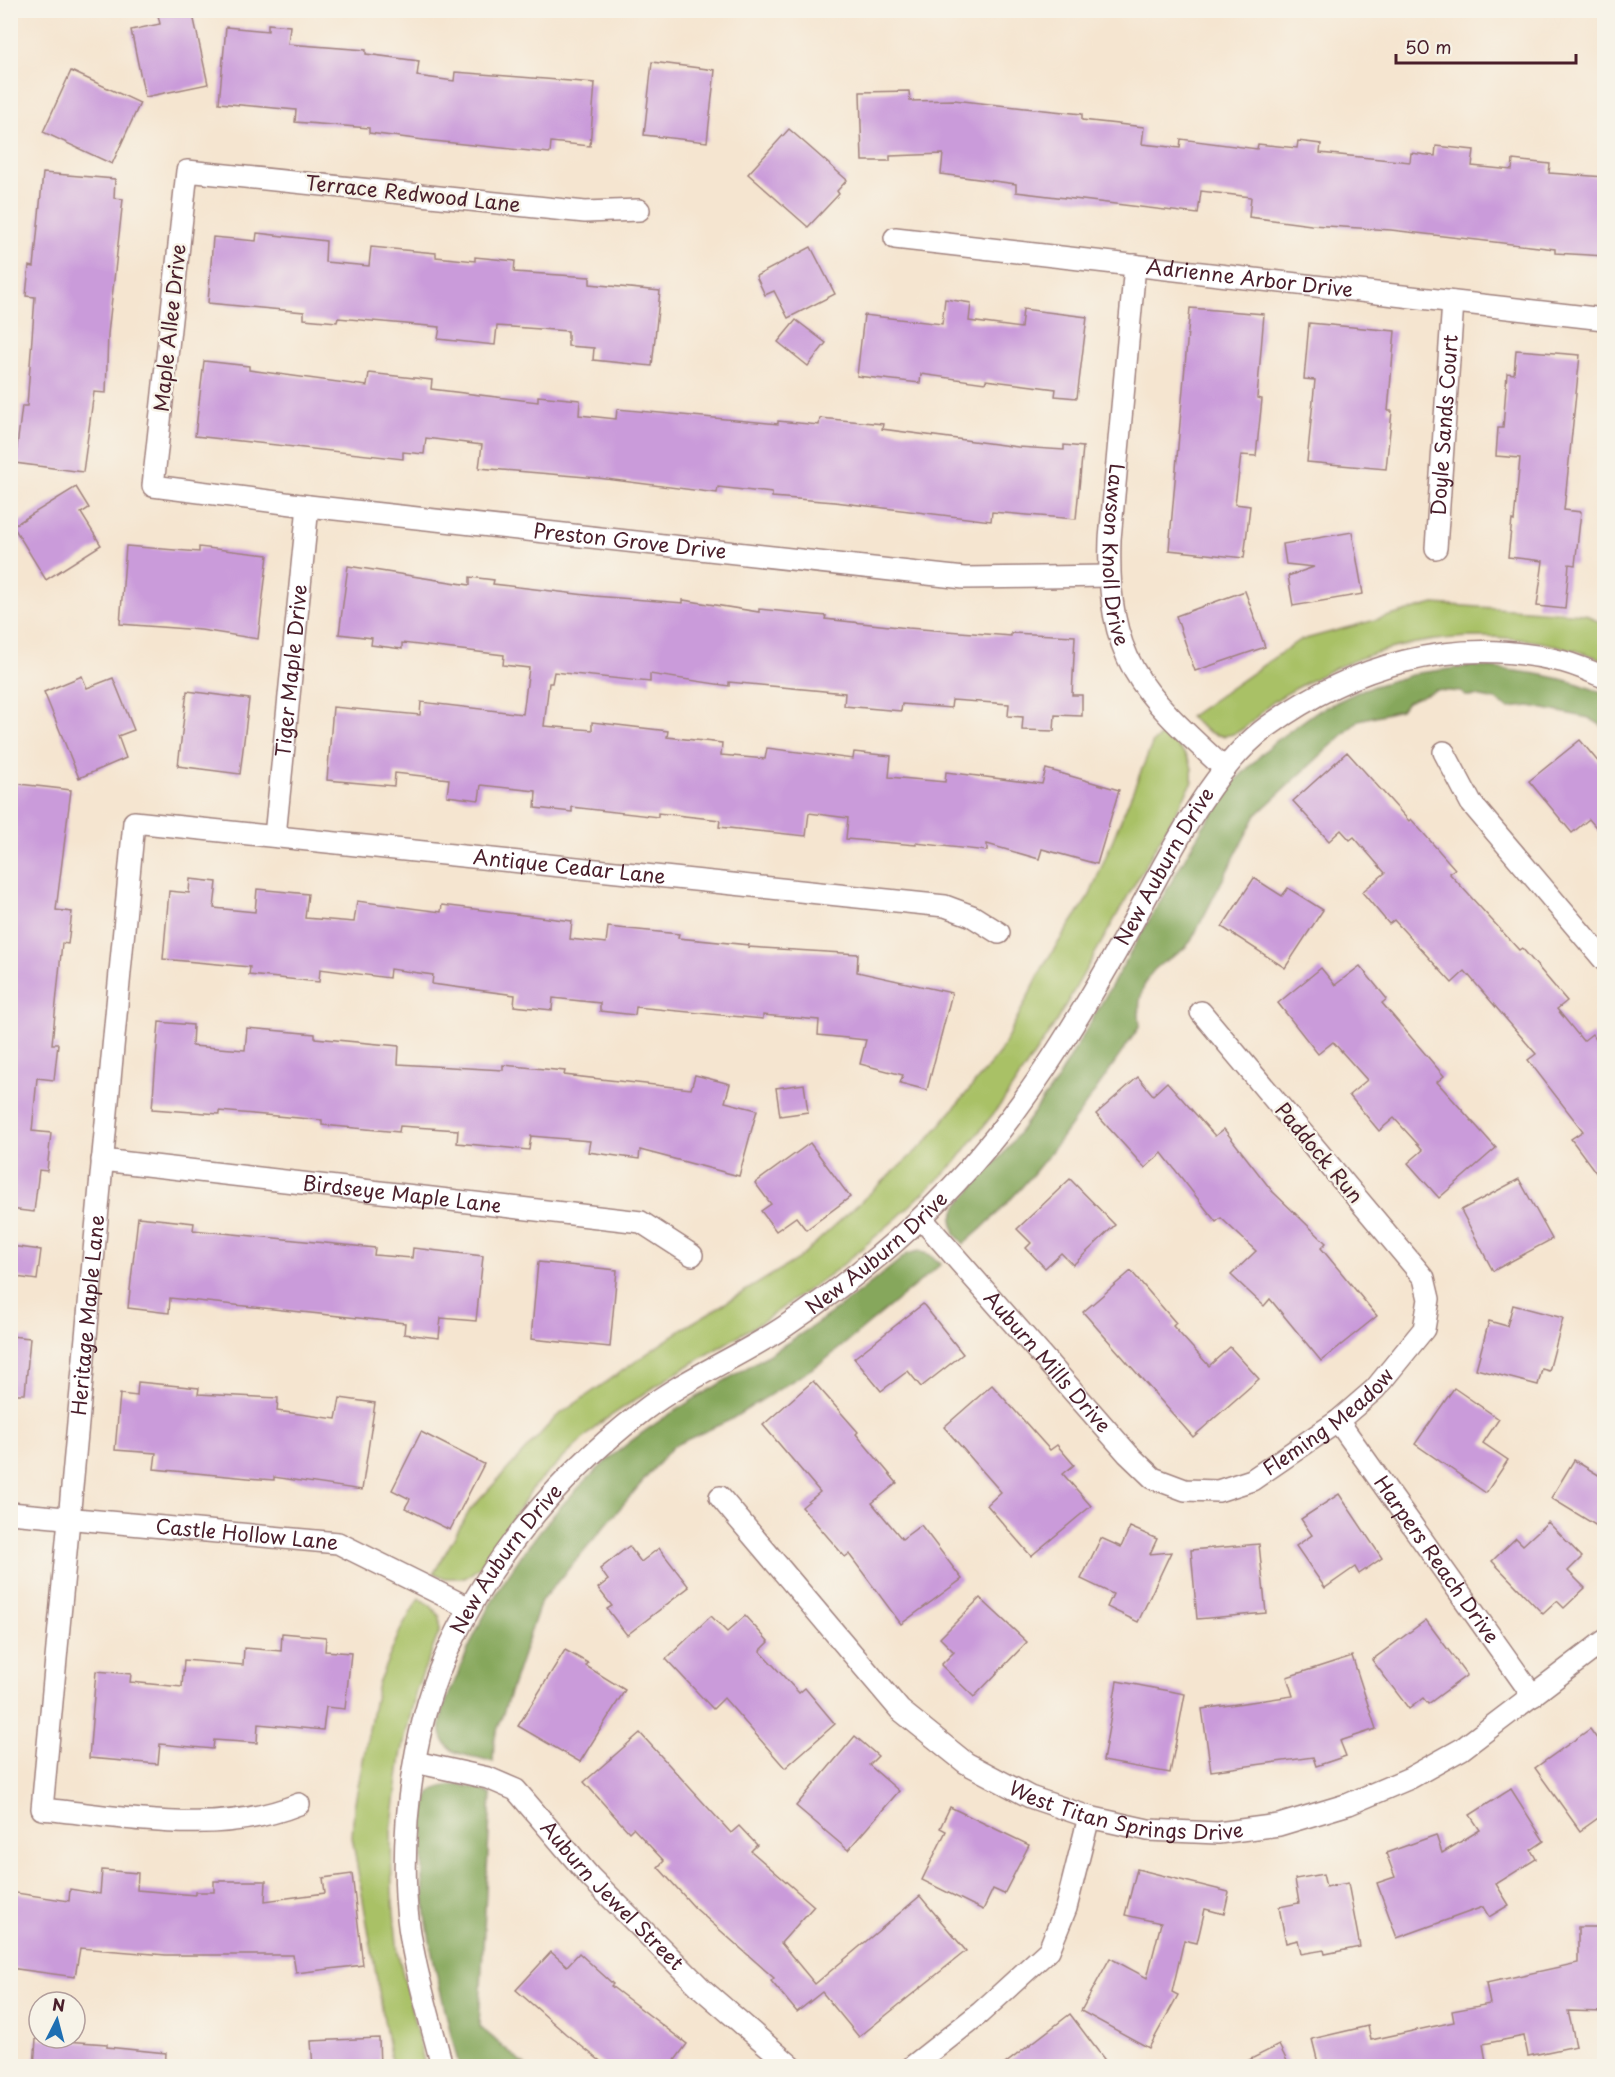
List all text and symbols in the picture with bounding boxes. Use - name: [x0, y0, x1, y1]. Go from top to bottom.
- scale bar: [1396, 27, 1576, 65]
- text: 50 m: [1405, 33, 1452, 60]
- street label: Terrace Redwood Lane: [304, 167, 522, 219]
- street label: Maple Allee Drive: [145, 242, 193, 413]
- street label: Adrienne Arbor Drive: [1145, 251, 1355, 304]
- street label: Doyle Sands Court: [1422, 334, 1465, 517]
- street label: Lawson Knoll Drive: [1096, 462, 1138, 650]
- street label: Preston Grove Drive: [532, 515, 728, 566]
- street label: Tiger Maple Drive: [267, 583, 314, 759]
- street label: New Auburn Drive: [1107, 781, 1221, 951]
- street label: Antique Cedar Lane: [472, 841, 667, 891]
- street label: Paddock Run: [1269, 1095, 1371, 1209]
- street label: Birdseye Maple Lane: [301, 1167, 503, 1220]
- street label: New Auburn Drive: [799, 1184, 954, 1322]
- street label: Heritage Maple Lane: [63, 1213, 111, 1417]
- street label: Auburn Mills Drive: [977, 1284, 1119, 1439]
- street label: Fleming Meadow: [1256, 1361, 1401, 1483]
- street label: Harpers Reach Drive: [1367, 1469, 1507, 1649]
- street label: New Auburn Drive: [442, 1477, 569, 1639]
- street label: Castle Hollow Lane: [154, 1510, 340, 1557]
- street label: West Titan Springs Drive: [1004, 1772, 1245, 1847]
- street label: Auburn Jewel Street: [534, 1813, 691, 1977]
- north arrow: [27, 1990, 87, 2050]
- text: N: [51, 1991, 66, 2017]

